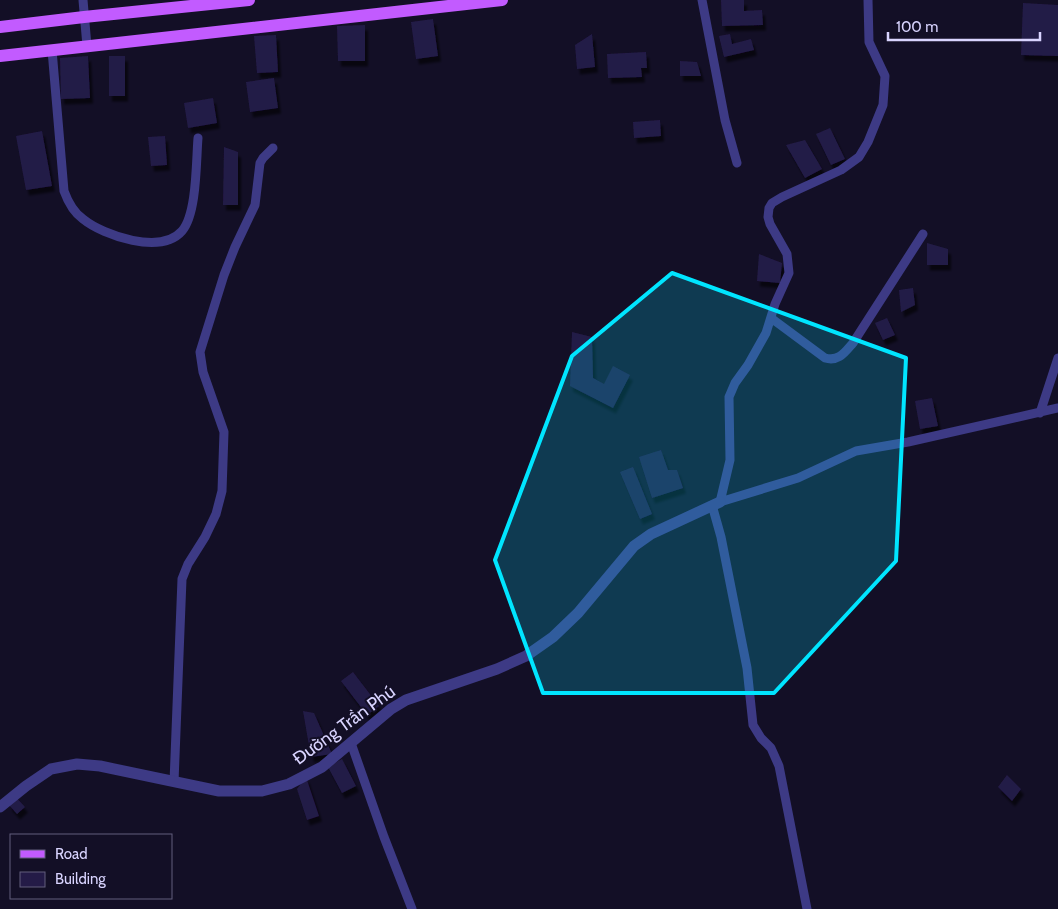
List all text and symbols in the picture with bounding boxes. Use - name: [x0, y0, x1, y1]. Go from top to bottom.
- scale bar: [888, 10, 1040, 42]
- text: 100 m: [896, 18, 938, 36]
- street label: Đường Trần Phú: [288, 680, 400, 770]
- legend: [10, 834, 172, 899]
- text: Road: [55, 845, 88, 863]
- text: Building: [55, 870, 106, 888]

